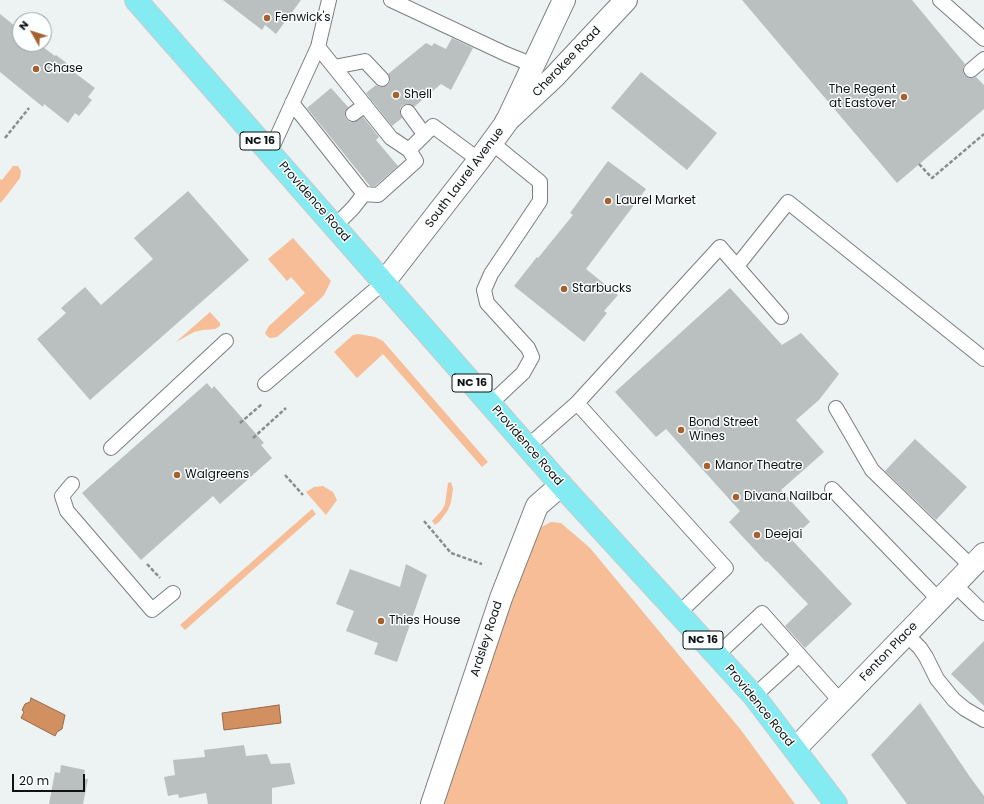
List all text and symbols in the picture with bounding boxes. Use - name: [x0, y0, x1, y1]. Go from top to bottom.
- place label: Fenwick's: [275, 11, 331, 25]
- north arrow: [12, 12, 52, 52]
- marker: Fenwick's: [262, 13, 272, 23]
- text: N: [15, 17, 32, 33]
- street label: Cherokee Road: [530, 24, 604, 100]
- place label: Chase: [44, 62, 83, 76]
- marker: Chase: [31, 64, 41, 74]
- place label: The Regent at Eastover: [829, 83, 896, 111]
- place label: Shell: [404, 88, 432, 102]
- marker: Shell: [391, 90, 401, 100]
- marker: The Regent at Eastover: [899, 92, 909, 102]
- street label: South Laurel Avenue: [423, 125, 507, 231]
- road number: NC 16: [240, 132, 280, 150]
- street label: Providence Road: [275, 159, 353, 245]
- place label: Laurel Market: [616, 194, 696, 208]
- marker: Laurel Market: [603, 196, 613, 206]
- place label: Starbucks: [572, 282, 632, 296]
- marker: Starbucks: [559, 284, 569, 294]
- road number: NC 16: [452, 374, 492, 392]
- street label: Providence Road: [488, 403, 566, 489]
- place label: Bond Street Wines: [689, 416, 758, 444]
- marker: Bond Street Wines: [676, 425, 686, 435]
- place label: Manor Theatre: [715, 459, 802, 473]
- marker: Manor Theatre: [702, 461, 712, 471]
- place label: Walgreens: [185, 468, 249, 482]
- marker: Walgreens: [172, 470, 182, 480]
- place label: Divana Nailbar: [744, 490, 832, 504]
- marker: Divana Nailbar: [731, 492, 741, 502]
- place label: Deejai: [765, 528, 802, 542]
- marker: Deejai: [752, 530, 762, 540]
- street label: Ardsley Road: [468, 599, 506, 679]
- place label: Thies House: [389, 614, 460, 628]
- marker: Thies House: [376, 616, 386, 626]
- street label: Fenton Place: [857, 619, 921, 685]
- road number: NC 16: [683, 631, 723, 649]
- street label: Providence Road: [722, 662, 796, 750]
- scale bar: [14, 766, 87, 792]
- text: 20 m: [19, 772, 49, 789]

